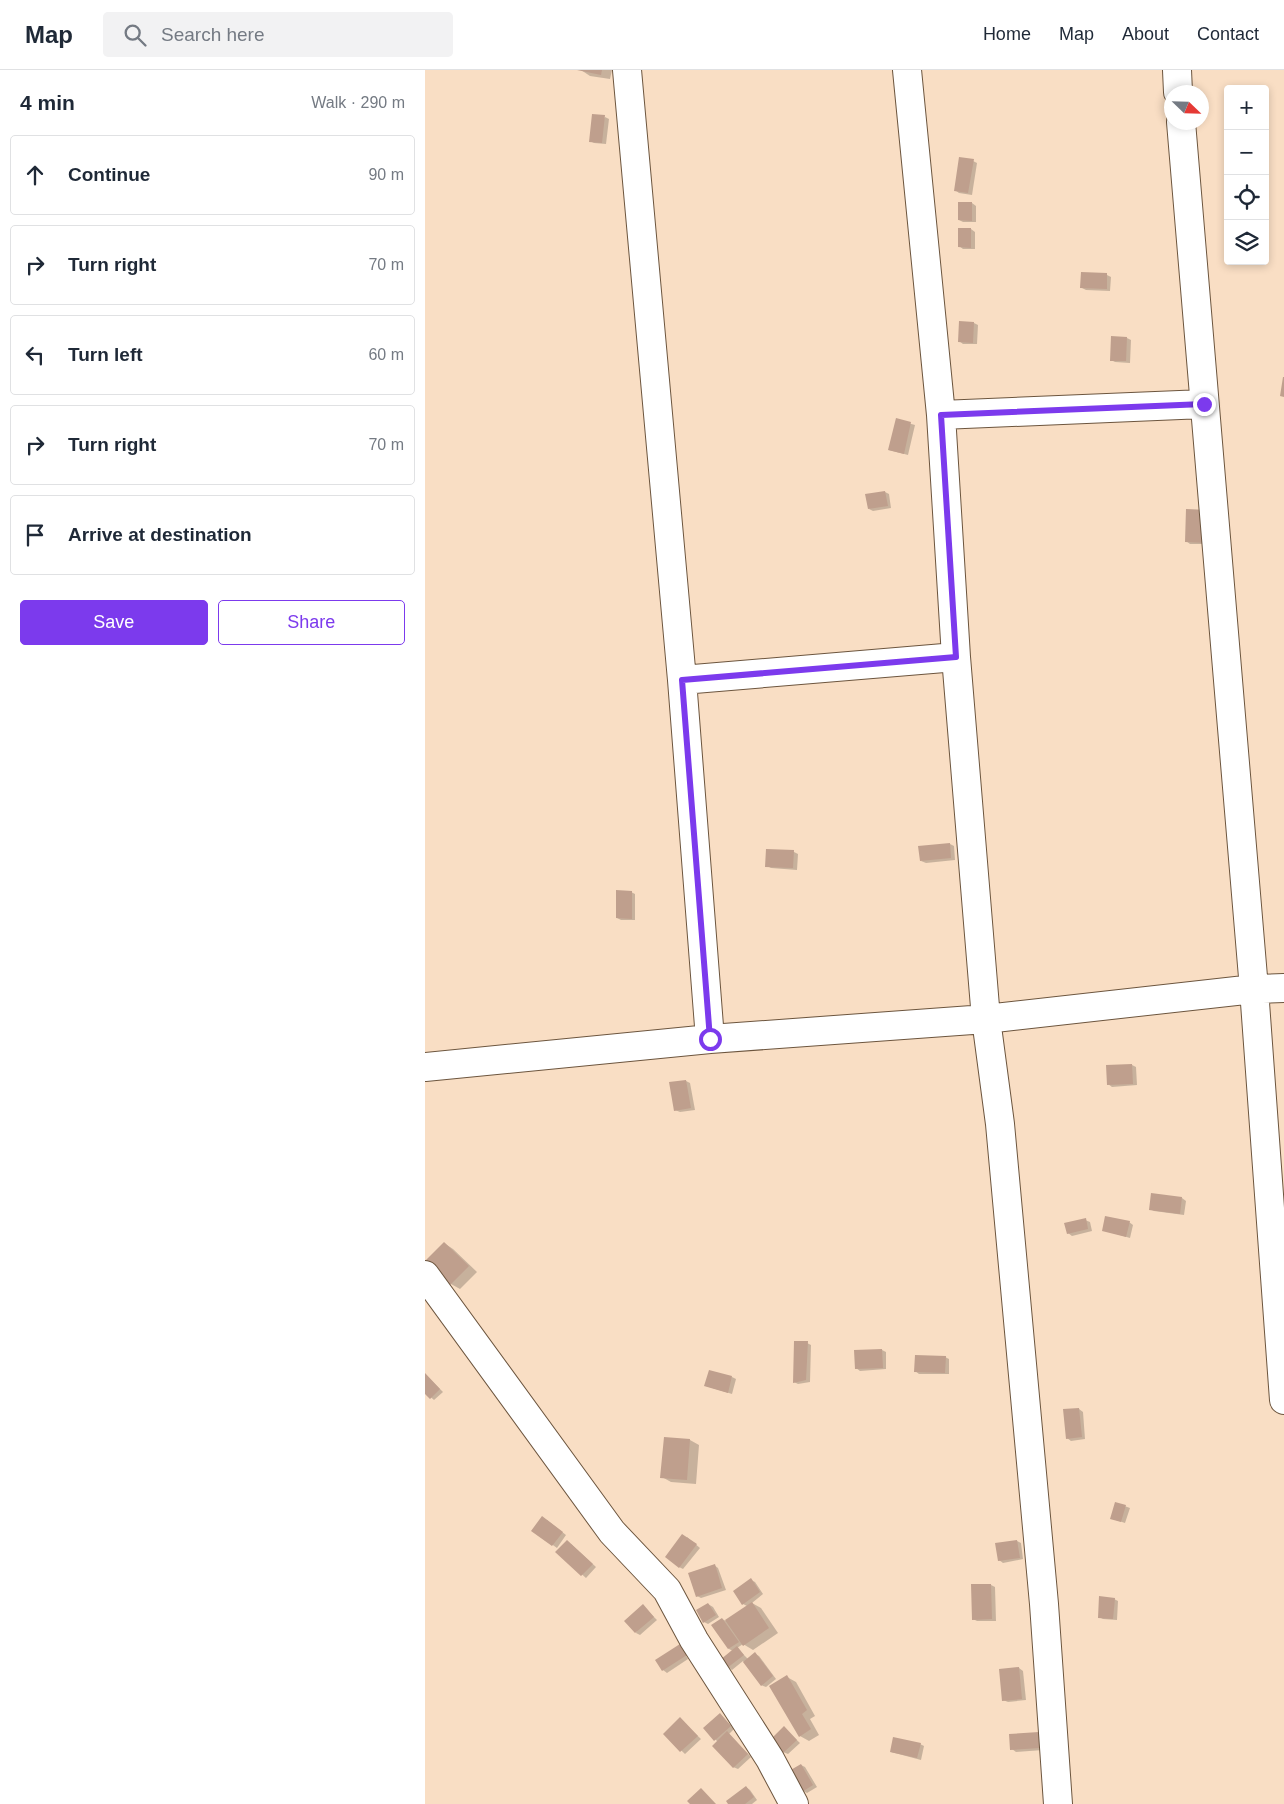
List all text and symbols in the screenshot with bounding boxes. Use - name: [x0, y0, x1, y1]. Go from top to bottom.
- search box: [103, 12, 453, 57]
- text: Map: [25, 21, 73, 48]
- icon: search: [121, 21, 149, 49]
- text: Search here: [161, 24, 265, 45]
- text: Home: [983, 24, 1031, 44]
- text: Map: [1059, 24, 1094, 44]
- text: About: [1122, 24, 1169, 44]
- text: Contact: [1197, 24, 1259, 44]
- north arrow: [1164, 85, 1209, 130]
- map controls: [1224, 85, 1269, 265]
- button: +: [1224, 85, 1269, 130]
- text: 4 min: [20, 91, 75, 114]
- text: Walk · 290 m: [311, 94, 405, 111]
- button: −: [1224, 130, 1269, 175]
- icon: ahead: [21, 161, 49, 189]
- text: Continue: [68, 164, 150, 185]
- text: 90 m: [368, 166, 404, 183]
- button: locate: [1224, 175, 1269, 220]
- button: layers: [1224, 220, 1269, 265]
- icon: right: [21, 251, 49, 279]
- text: Turn right: [68, 254, 156, 275]
- text: 70 m: [368, 256, 404, 273]
- icon: left: [21, 341, 49, 369]
- text: Turn left: [68, 344, 143, 365]
- text: 60 m: [368, 346, 404, 363]
- route end: [1193, 393, 1216, 416]
- icon: right: [21, 431, 49, 459]
- text: Turn right: [68, 434, 156, 455]
- text: 70 m: [368, 436, 404, 453]
- icon: arrive: [21, 521, 49, 549]
- text: Arrive at destination: [68, 524, 252, 545]
- button: Save: [20, 600, 208, 645]
- button: Share: [218, 600, 405, 645]
- route start: [699, 1028, 722, 1051]

